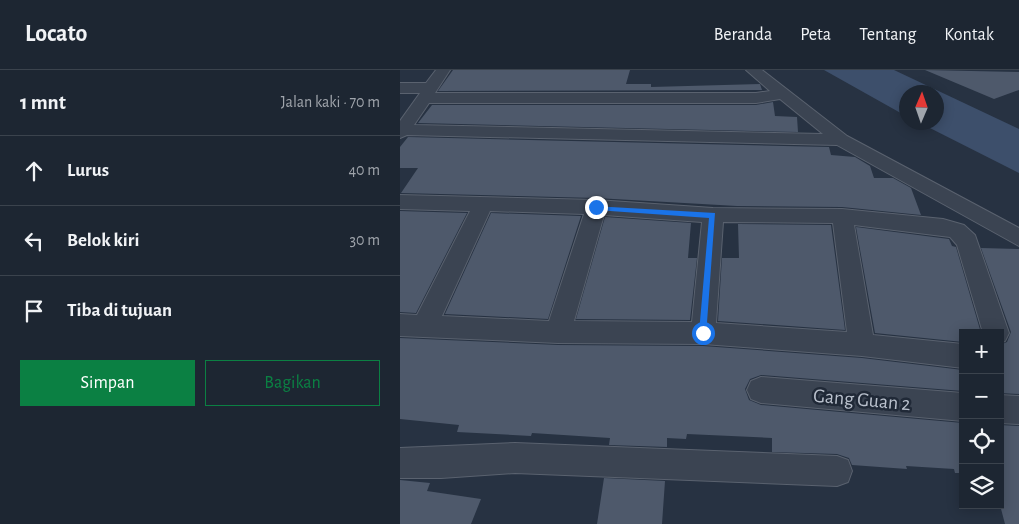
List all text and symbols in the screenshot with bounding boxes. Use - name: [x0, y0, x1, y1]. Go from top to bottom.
- text: Locato: [25, 22, 87, 46]
- text: Beranda: [714, 26, 772, 44]
- text: Peta: [800, 26, 831, 44]
- text: Tentang: [859, 26, 916, 44]
- text: Kontak: [944, 26, 994, 44]
- north arrow: [899, 85, 944, 130]
- text: 1 mnt: [20, 92, 66, 113]
- text: Jalan kaki · 70 m: [281, 94, 380, 110]
- icon: ahead: [20, 157, 48, 185]
- text: Lurus: [67, 161, 109, 180]
- text: 40 m: [348, 162, 380, 178]
- route end: [585, 196, 608, 219]
- icon: left: [20, 227, 48, 255]
- text: Belok kiri: [67, 231, 139, 250]
- text: 30 m: [350, 232, 380, 248]
- icon: arrive: [20, 297, 48, 325]
- text: Tiba di tujuan: [67, 301, 172, 320]
- route start: [692, 322, 715, 345]
- map controls: [959, 329, 1004, 509]
- button: +: [959, 329, 1004, 374]
- button: Simpan: [20, 360, 195, 406]
- button: Bagikan: [205, 360, 380, 406]
- button: −: [959, 374, 1004, 419]
- street label: Gang Guan 2: [812, 386, 911, 414]
- button: locate: [959, 419, 1004, 464]
- button: layers: [959, 464, 1004, 509]

